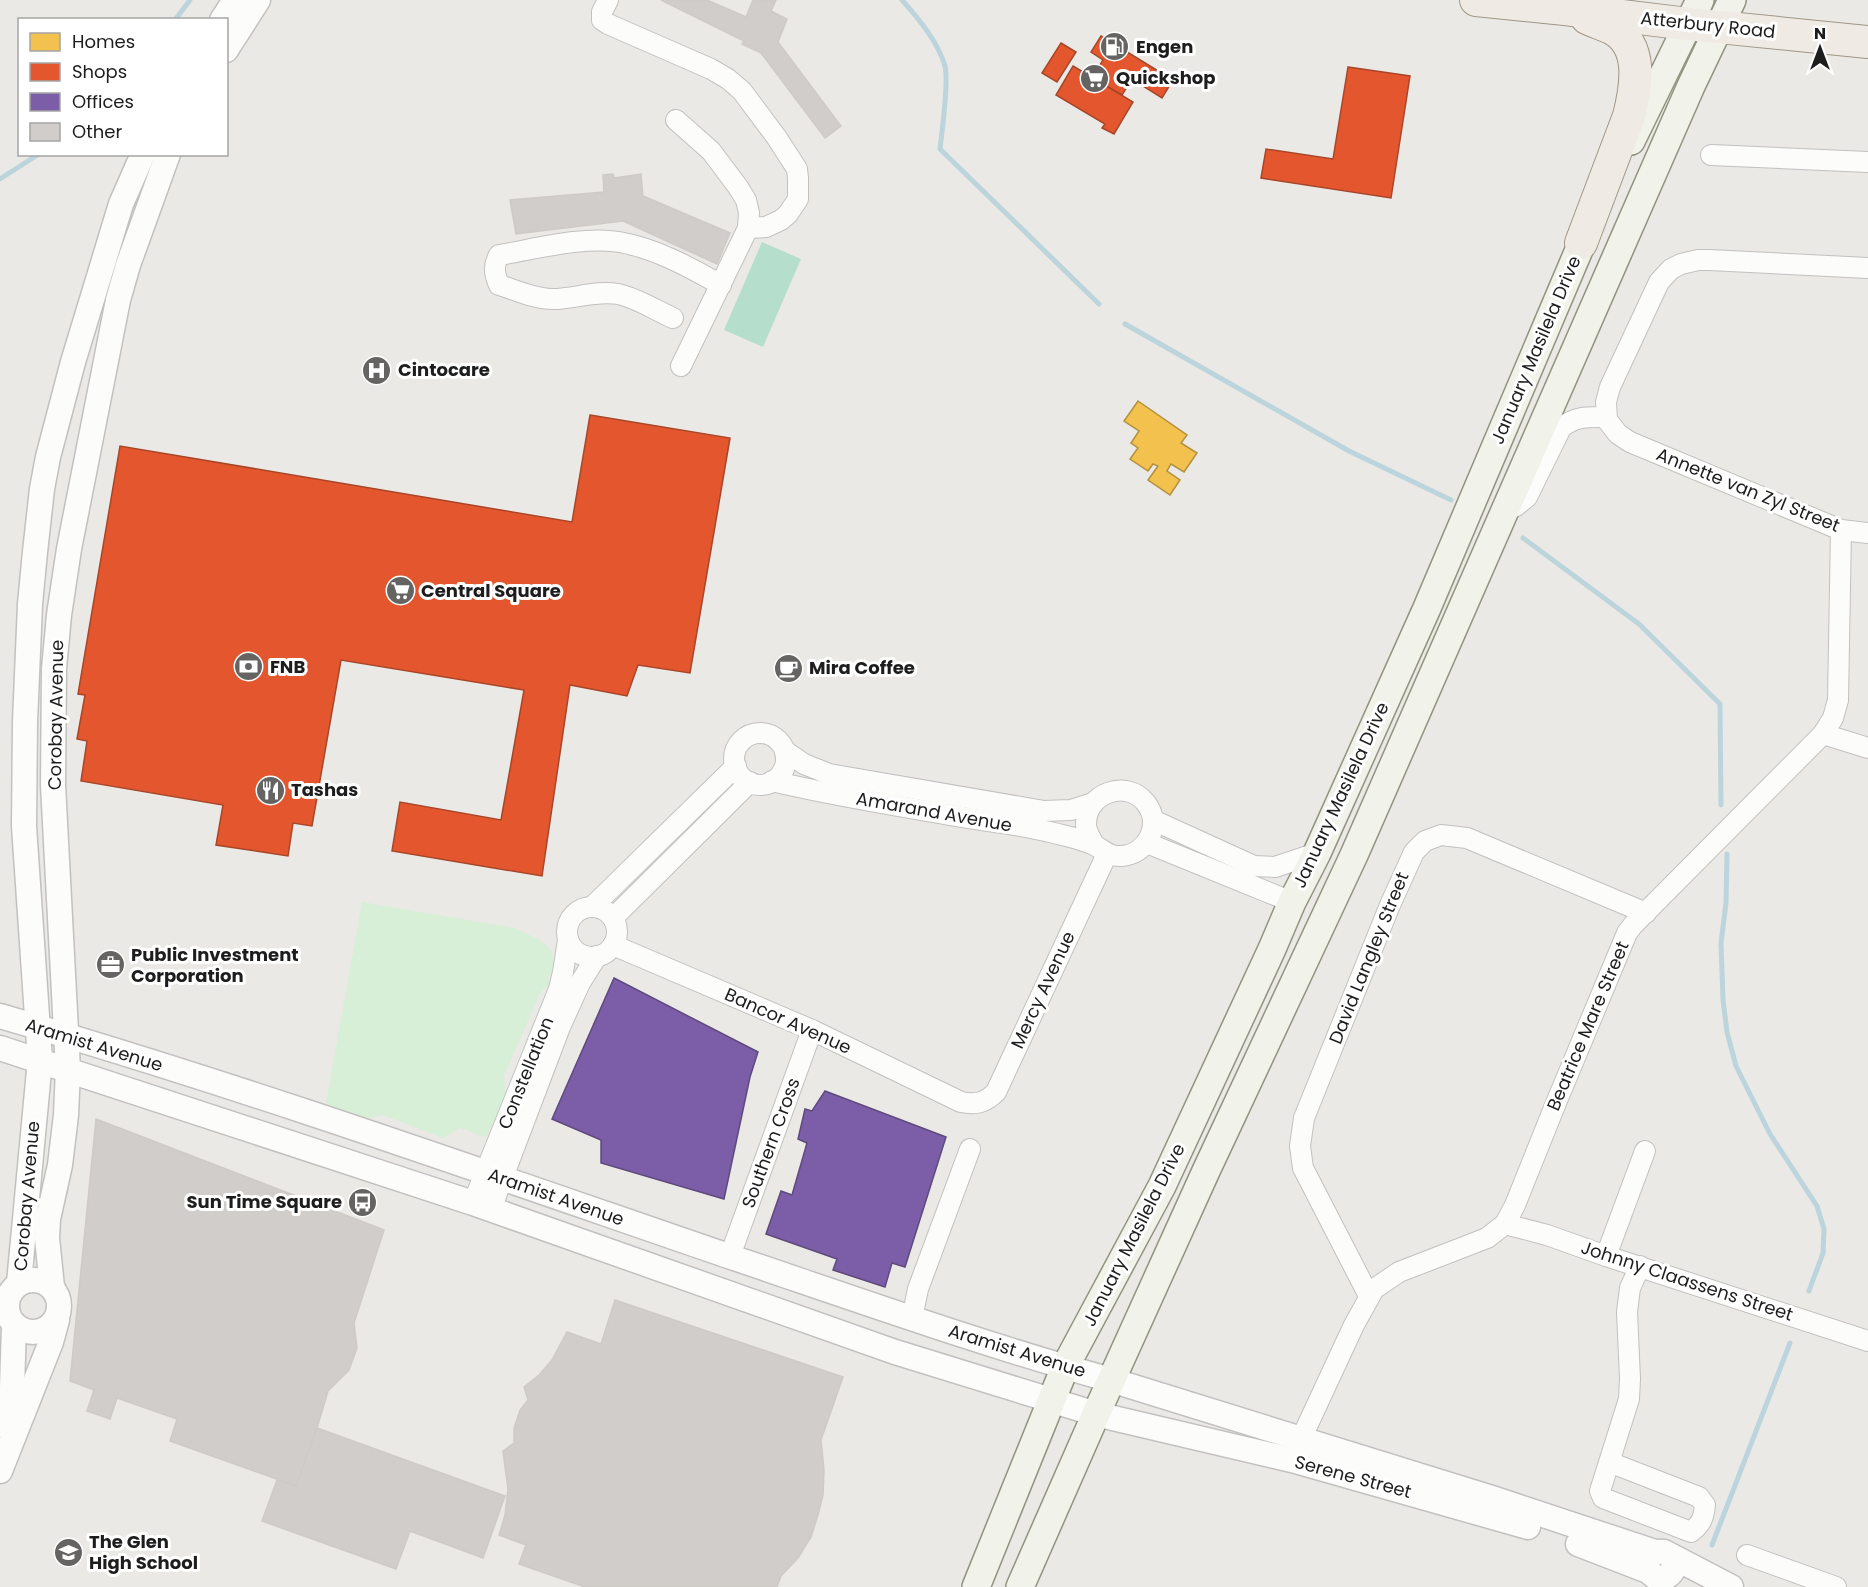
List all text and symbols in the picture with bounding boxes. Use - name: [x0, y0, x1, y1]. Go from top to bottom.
- street label: Atterbury Road: [1639, 5, 1777, 44]
- legend: [18, 18, 228, 156]
- north arrow: [1790, 18, 1850, 78]
- text: N: [1814, 22, 1826, 45]
- text: Homes: [72, 29, 135, 54]
- fuel station icon: Engen: [1099, 31, 1131, 63]
- place label: Engen: [1136, 34, 1193, 59]
- text: Shops: [72, 59, 127, 84]
- supermarket icon: Quickshop: [1079, 62, 1111, 94]
- place label: Quickshop: [1116, 65, 1216, 90]
- text: Offices: [72, 89, 134, 114]
- text: Other: [72, 119, 122, 144]
- street label: January Masilela Drive: [1485, 252, 1587, 448]
- hospital icon: Cintocare: [361, 354, 393, 386]
- place label: Cintocare: [398, 357, 490, 382]
- street label: Annette van Zyl Street: [1653, 441, 1844, 538]
- supermarket icon: Central Square: [384, 575, 416, 607]
- place label: Central Square: [421, 578, 561, 603]
- street label: Corobay Avenue: [42, 640, 69, 790]
- bank icon: FNB: [233, 651, 265, 683]
- cafe icon: Mira Coffee: [772, 652, 804, 684]
- place label: FNB: [270, 654, 305, 679]
- place label: Mira Coffee: [809, 655, 915, 680]
- street label: January Masilela Drive: [1286, 698, 1395, 892]
- restaurant icon: Tashas: [254, 774, 286, 806]
- place label: Tashas: [291, 777, 358, 802]
- street label: Amarand Avenue: [854, 785, 1014, 838]
- street label: David Langley Street: [1323, 868, 1414, 1047]
- street label: Mercy Avenue: [1004, 927, 1081, 1053]
- street label: Beatrice Mare Street: [1540, 937, 1635, 1114]
- place label: Public Investment Corporation: [131, 942, 299, 988]
- office icon: Public Investment Corporation: [94, 949, 126, 981]
- street label: Bancor Avenue: [721, 981, 856, 1060]
- street label: Aramist Avenue: [22, 1012, 166, 1077]
- street label: Constellation: [492, 1013, 559, 1133]
- street label: Southern Cross: [735, 1074, 806, 1211]
- street label: Corobay Avenue: [7, 1120, 46, 1272]
- street label: January Masilela Drive: [1077, 1139, 1191, 1331]
- street label: Aramist Avenue: [485, 1162, 628, 1232]
- bus stop icon: Sun Time Square: [347, 1186, 379, 1218]
- place label: Sun Time Square: [186, 1189, 342, 1214]
- street label: Johnny Claassens Street: [1578, 1234, 1796, 1327]
- street label: Aramist Avenue: [945, 1318, 1089, 1383]
- street label: Serene Street: [1292, 1449, 1414, 1504]
- place label: The Glen High School: [89, 1529, 198, 1575]
- school or university icon: The Glen High School: [52, 1536, 84, 1568]

